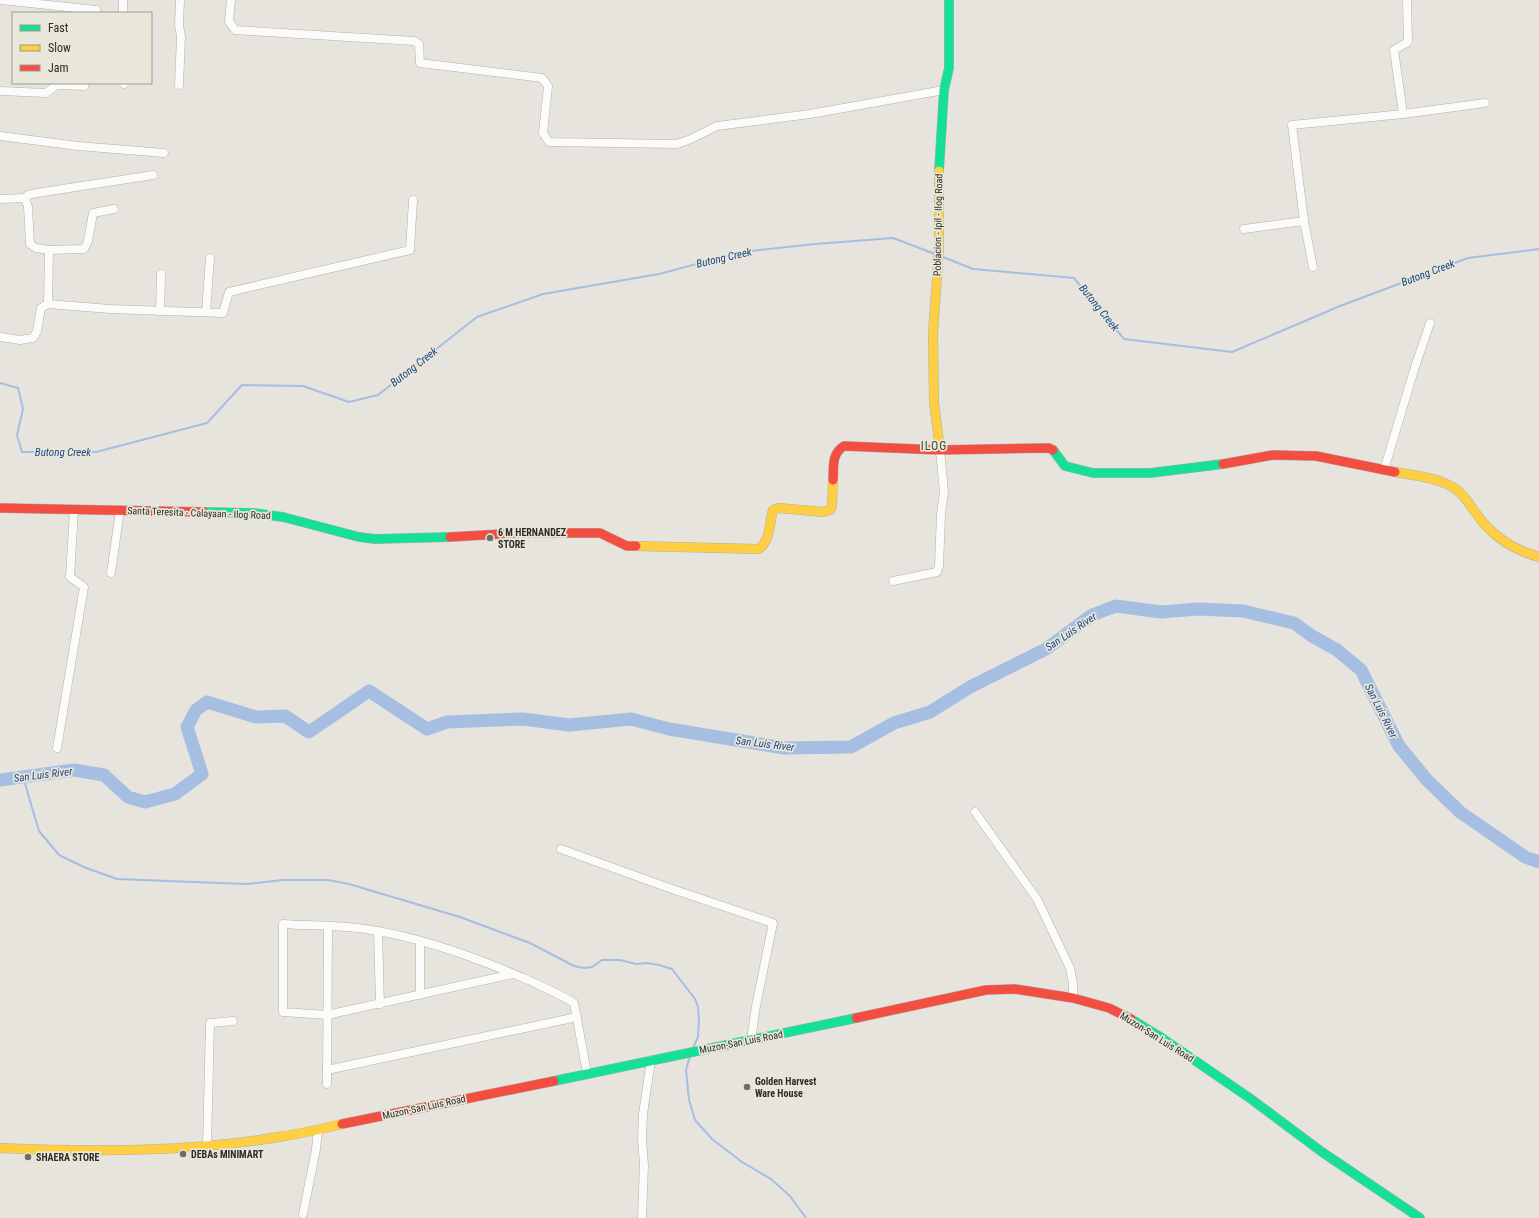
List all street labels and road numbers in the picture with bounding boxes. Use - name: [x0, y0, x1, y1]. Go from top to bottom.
- street label: Poblacion - Ipil - Ilog Road: [932, 174, 944, 276]
- street label: Santa Teresita - Calayaan - Ilog Road: [127, 505, 271, 521]
- street label: Muzon-San Luis Road: [1118, 1010, 1196, 1064]
- street label: Muzon-San Luis Road: [698, 1029, 784, 1055]
- street label: Muzon-San Luis Road: [381, 1093, 467, 1121]

